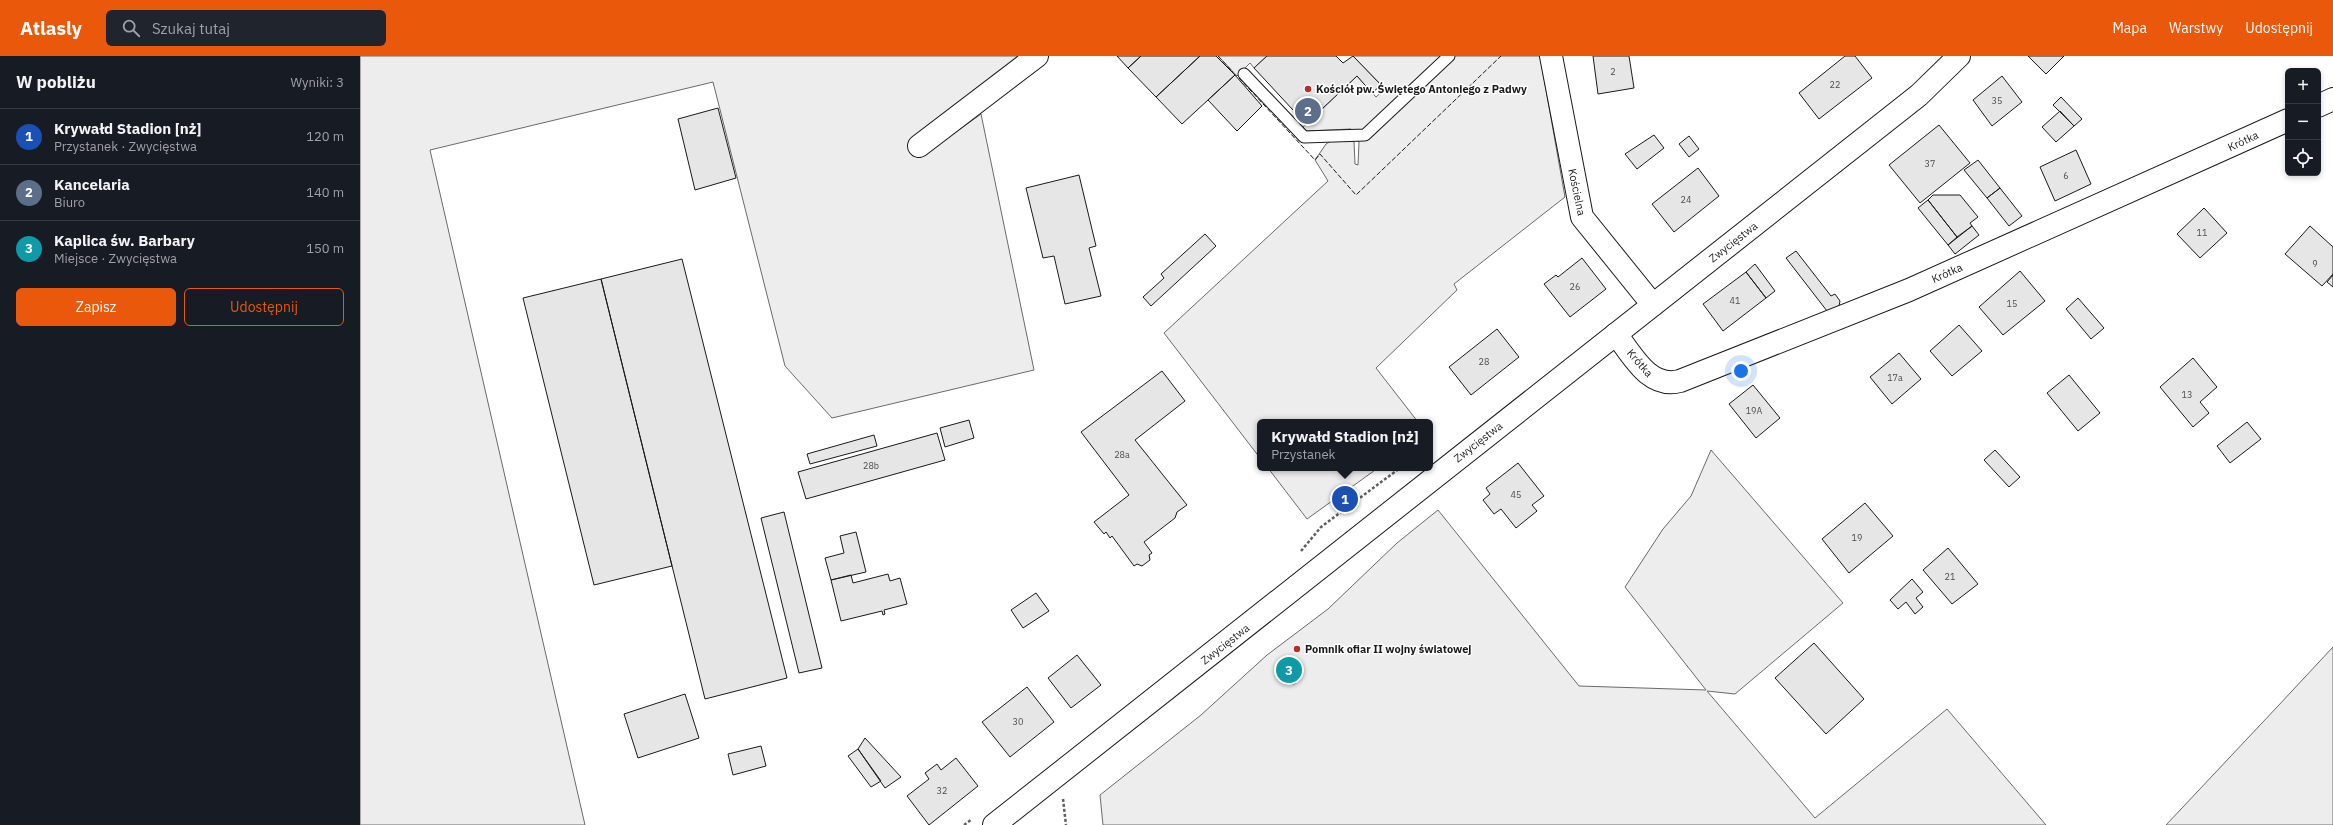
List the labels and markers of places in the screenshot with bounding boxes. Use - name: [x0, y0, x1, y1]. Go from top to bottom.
- place label: Kościół pw. Świętego Antoniego z Padwy: [1316, 82, 1527, 96]
- marker: Kościół pw. Świętego Antoniego z Padwy: [1303, 84, 1313, 94]
- pin: 2: [1295, 96, 1321, 126]
- pin: 1: [1332, 484, 1358, 514]
- place label: Pomnik ofiar II wojny światowej: [1305, 642, 1472, 656]
- marker: Pomnik ofiar II wojny światowej: [1292, 644, 1302, 654]
- pin: 3: [1276, 655, 1302, 685]

